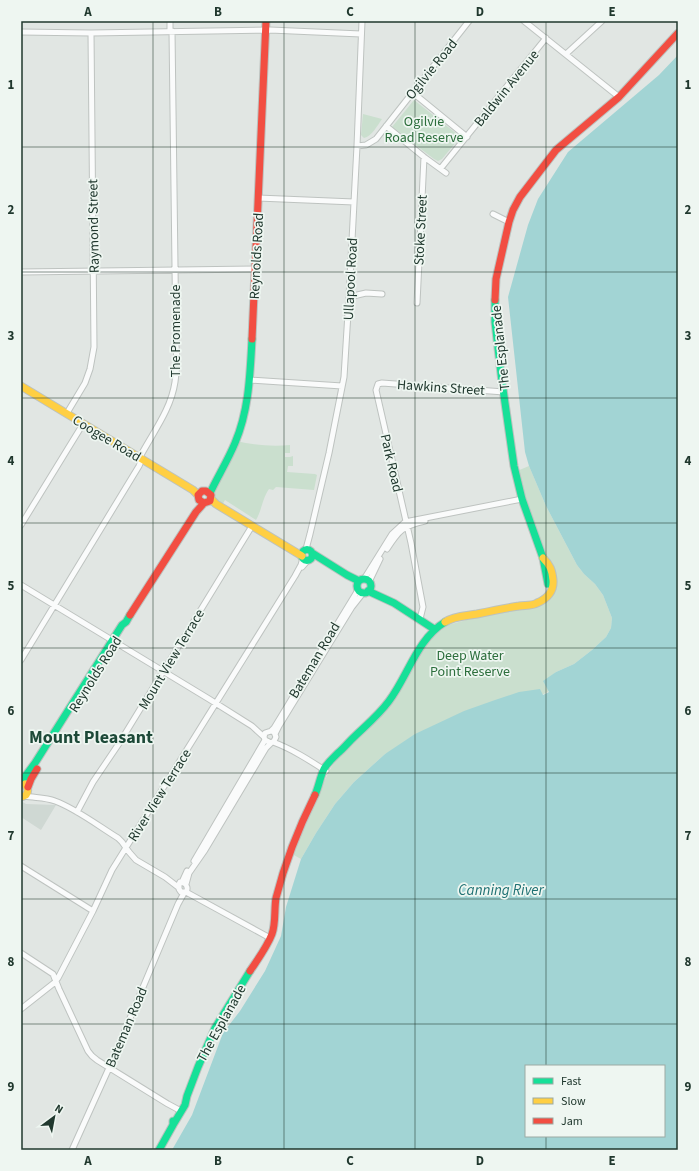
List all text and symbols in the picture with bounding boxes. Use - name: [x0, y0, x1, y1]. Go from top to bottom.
- text: A: [83, 3, 92, 21]
- text: B: [214, 3, 222, 21]
- text: C: [346, 3, 354, 21]
- text: D: [476, 3, 484, 21]
- text: E: [608, 3, 616, 21]
- street label: Ogilvie Road: [401, 35, 463, 104]
- street label: Baldwin Avenue: [470, 46, 544, 131]
- text: 1: [8, 76, 15, 94]
- text: 1: [685, 76, 692, 94]
- park label: Ogilvie Road Reserve: [384, 112, 464, 148]
- street label: Raymond Street: [83, 179, 105, 273]
- street label: Stoke Street: [409, 194, 433, 266]
- text: 2: [8, 201, 15, 219]
- text: 2: [685, 201, 692, 219]
- street label: Reynolds Road: [245, 212, 269, 300]
- street label: Ullapool Road: [339, 237, 363, 321]
- street label: The Promenade: [166, 284, 186, 378]
- street label: The Esplanade: [487, 304, 515, 392]
- text: 3: [8, 327, 15, 345]
- text: 3: [685, 327, 692, 345]
- street label: Hawkins Street: [396, 375, 486, 401]
- street label: Coogee Road: [68, 411, 145, 467]
- street label: Park Road: [375, 432, 407, 494]
- text: 4: [8, 452, 15, 470]
- text: 4: [685, 452, 692, 470]
- text: 5: [8, 577, 15, 595]
- text: 5: [685, 577, 692, 595]
- street label: Mount View Terrace: [134, 605, 210, 714]
- street label: Bateman Road: [284, 619, 346, 702]
- street label: Reynolds Road: [64, 632, 127, 717]
- park label: Deep Water Point Reserve: [430, 646, 510, 682]
- text: 6: [8, 702, 15, 720]
- text: 6: [685, 702, 692, 720]
- district label: Mount Pleasant: [29, 725, 153, 750]
- street label: River View Terrace: [123, 745, 196, 846]
- text: 7: [8, 827, 15, 845]
- text: 7: [685, 827, 692, 845]
- water label: Canning River: [458, 880, 545, 901]
- text: 8: [8, 953, 15, 971]
- text: 8: [685, 953, 692, 971]
- street label: The Esplanade: [192, 981, 251, 1066]
- street label: Bateman Road: [101, 984, 153, 1071]
- legend: [525, 1065, 665, 1137]
- text: Fast: [561, 1073, 581, 1090]
- text: 9: [8, 1078, 15, 1096]
- text: 9: [685, 1078, 692, 1096]
- text: Slow: [561, 1093, 586, 1110]
- north arrow: [34, 1097, 74, 1137]
- text: N: [52, 1101, 66, 1117]
- text: Jam: [561, 1113, 583, 1130]
- text: A: [83, 1152, 92, 1170]
- text: B: [214, 1152, 222, 1170]
- text: C: [346, 1152, 354, 1170]
- text: D: [476, 1152, 484, 1170]
- text: E: [608, 1152, 616, 1170]

